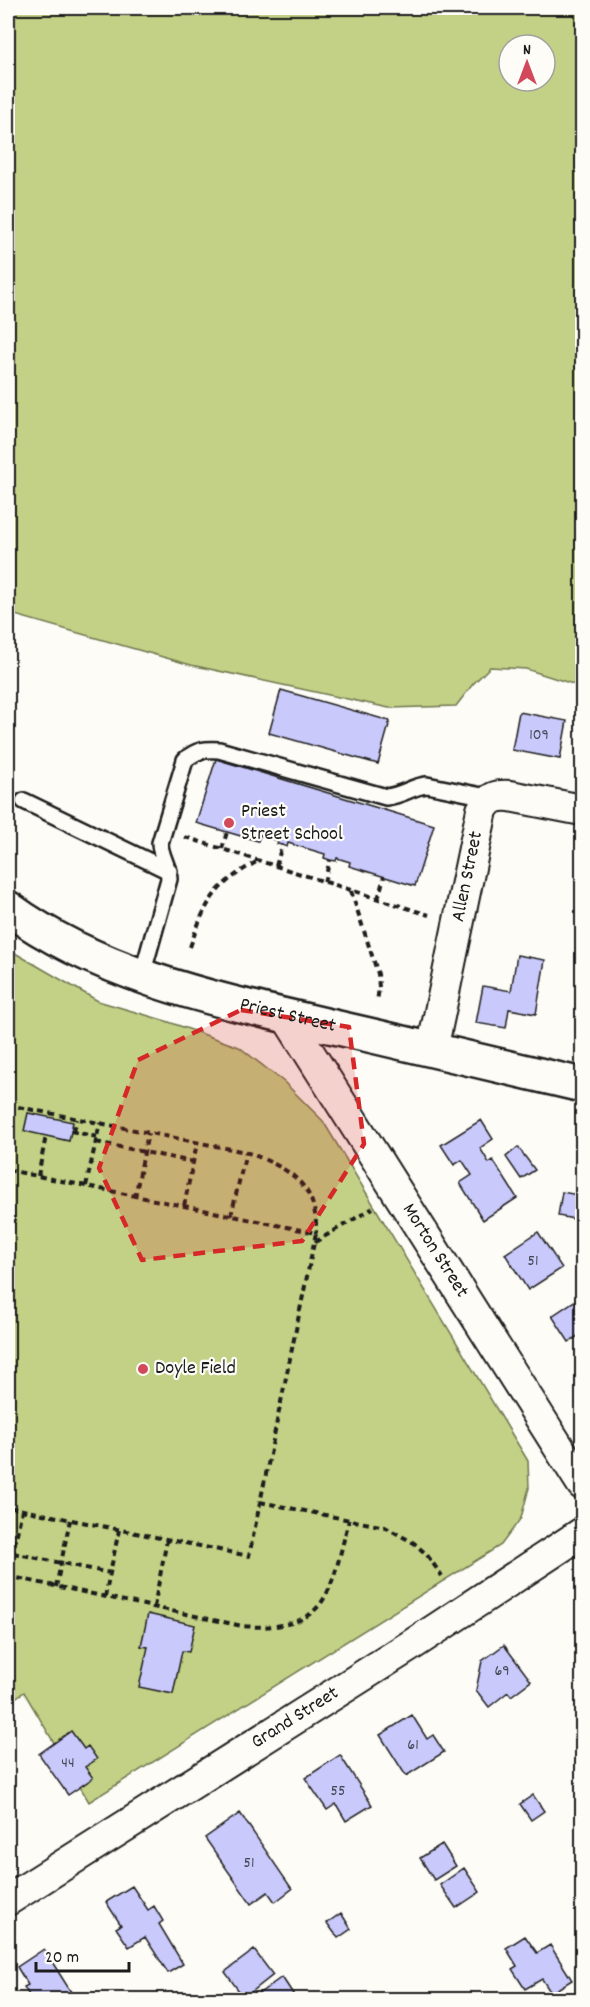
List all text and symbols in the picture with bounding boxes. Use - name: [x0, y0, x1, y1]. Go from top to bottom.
- north arrow: [497, 33, 557, 93]
- text: N: [523, 39, 531, 62]
- house number: 109: [529, 724, 549, 747]
- place label: Priest Street School: [241, 798, 343, 849]
- marker: Priest Street School: [222, 816, 236, 830]
- street label: Allen Street: [445, 829, 491, 924]
- street label: Priest Street: [237, 991, 339, 1041]
- street label: Morton Street: [394, 1198, 475, 1304]
- house number: 51: [528, 1250, 538, 1273]
- place label: Doyle Field: [155, 1355, 236, 1383]
- marker: Doyle Field: [136, 1362, 150, 1376]
- house number: 69: [494, 1660, 510, 1683]
- street label: Grand Street: [246, 1680, 345, 1757]
- house number: 61: [407, 1734, 419, 1757]
- house number: 44: [61, 1752, 75, 1775]
- house number: 55: [331, 1780, 345, 1803]
- house number: 51: [244, 1852, 254, 1875]
- scale bar: [36, 1935, 129, 1973]
- text: 20 m: [45, 1946, 79, 1971]

